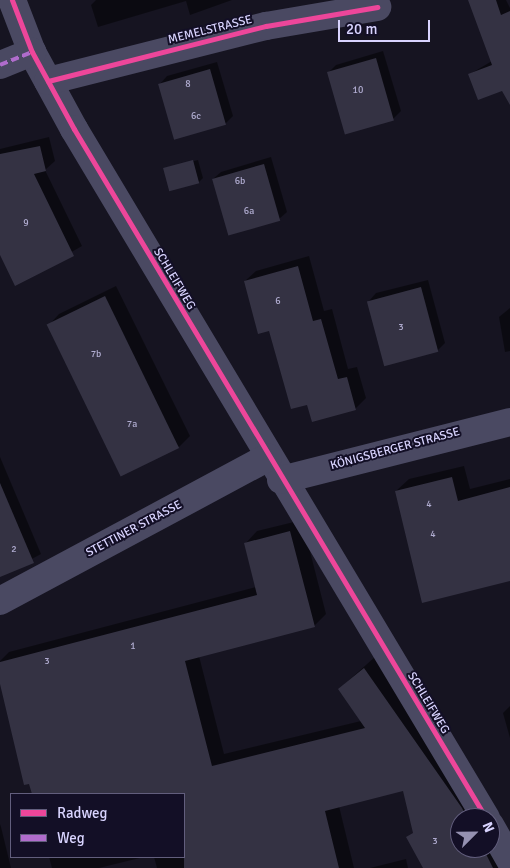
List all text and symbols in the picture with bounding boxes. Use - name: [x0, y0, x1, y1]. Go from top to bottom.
- scale bar: [340, 10, 432, 42]
- street label: MEMELSTRASSE: [167, 13, 253, 47]
- text: 20 m: [346, 20, 377, 38]
- house number: 8: [185, 79, 191, 91]
- house number: 10: [353, 85, 363, 97]
- house number: 6c: [191, 111, 201, 123]
- house number: 6b: [235, 176, 245, 188]
- house number: 6a: [244, 206, 254, 218]
- house number: 9: [23, 218, 29, 230]
- street label: SCHLEIFWEG: [150, 246, 198, 312]
- house number: 6: [275, 296, 281, 308]
- house number: 3: [398, 322, 404, 334]
- house number: 7b: [91, 349, 101, 361]
- house number: 7a: [127, 419, 137, 431]
- street label: KÖNIGSBERGER STRASSE: [329, 425, 461, 473]
- street label: STETTINER STRASSE: [84, 498, 184, 560]
- house number: 4: [426, 499, 432, 511]
- house number: 4: [430, 529, 436, 541]
- house number: 2: [11, 544, 17, 556]
- house number: 1: [130, 641, 136, 653]
- house number: 3: [44, 656, 50, 668]
- street label: SCHLEIFWEG: [404, 670, 452, 736]
- legend: [10, 793, 185, 858]
- text: Radweg: [57, 804, 107, 822]
- north arrow: [450, 808, 500, 858]
- text: N: [479, 820, 498, 835]
- text: Weg: [57, 829, 85, 847]
- house number: 3: [432, 836, 438, 848]

